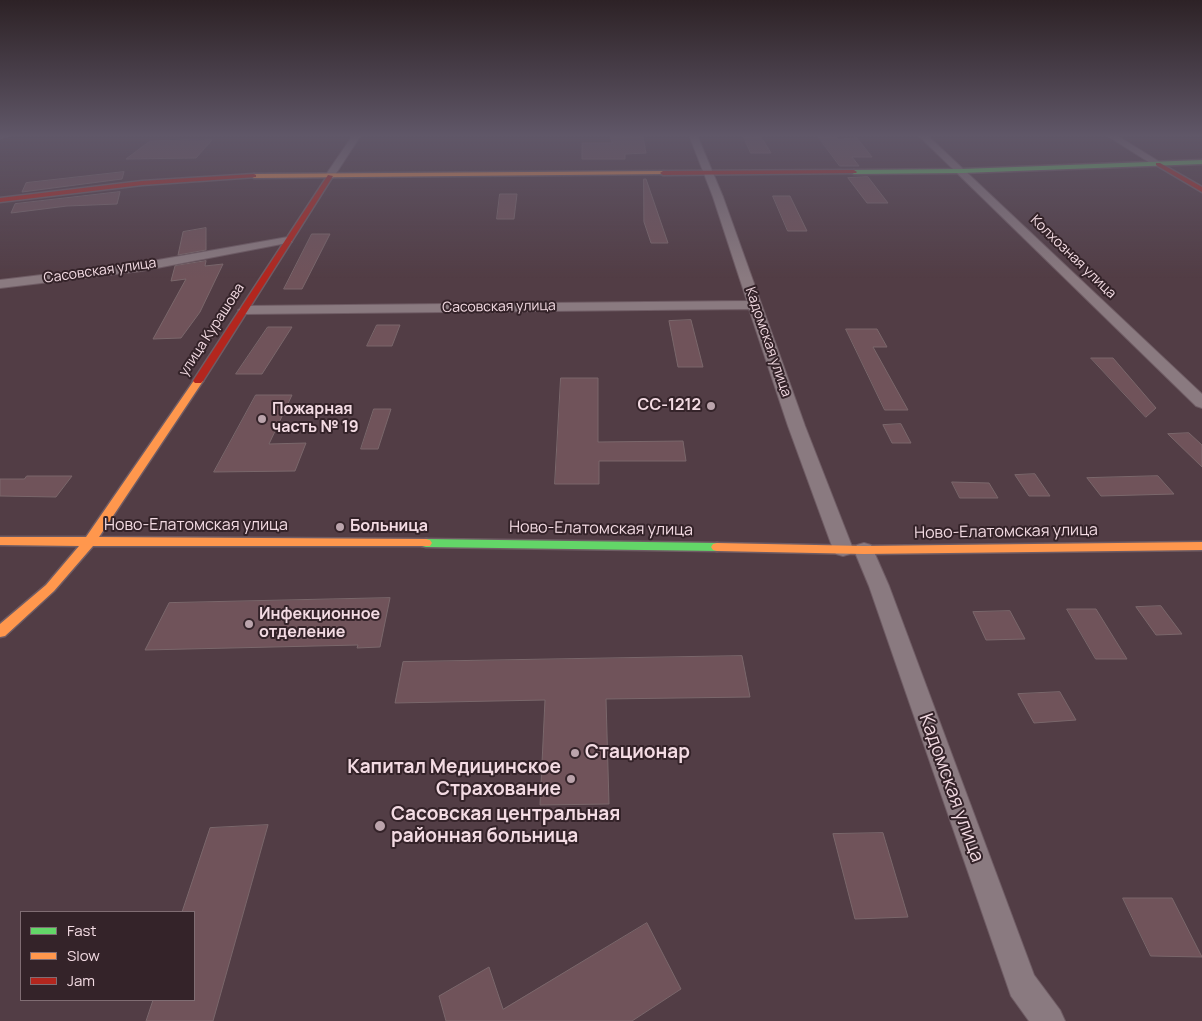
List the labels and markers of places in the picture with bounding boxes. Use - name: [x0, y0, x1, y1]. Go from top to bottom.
- place label: СС-1212: [638, 396, 701, 416]
- place label: Пожарная часть № 19: [272, 400, 359, 438]
- marker: СС-1212: [705, 400, 717, 412]
- marker: Пожарная часть № 19: [256, 413, 268, 425]
- place label: Больница: [350, 517, 428, 537]
- marker: Больница: [334, 521, 346, 533]
- place label: Инфекционное отделение: [259, 605, 380, 643]
- marker: Инфекционное отделение: [243, 618, 255, 630]
- place label: Стационар: [585, 742, 690, 764]
- marker: Стационар: [569, 747, 581, 759]
- place label: Капитал Медицинское Страхование: [347, 757, 561, 801]
- marker: Капитал Медицинское Страхование: [565, 773, 577, 785]
- place label: Сасовская центральная районная больница: [391, 804, 620, 848]
- marker: Сасовская центральная районная больница: [373, 819, 387, 833]

